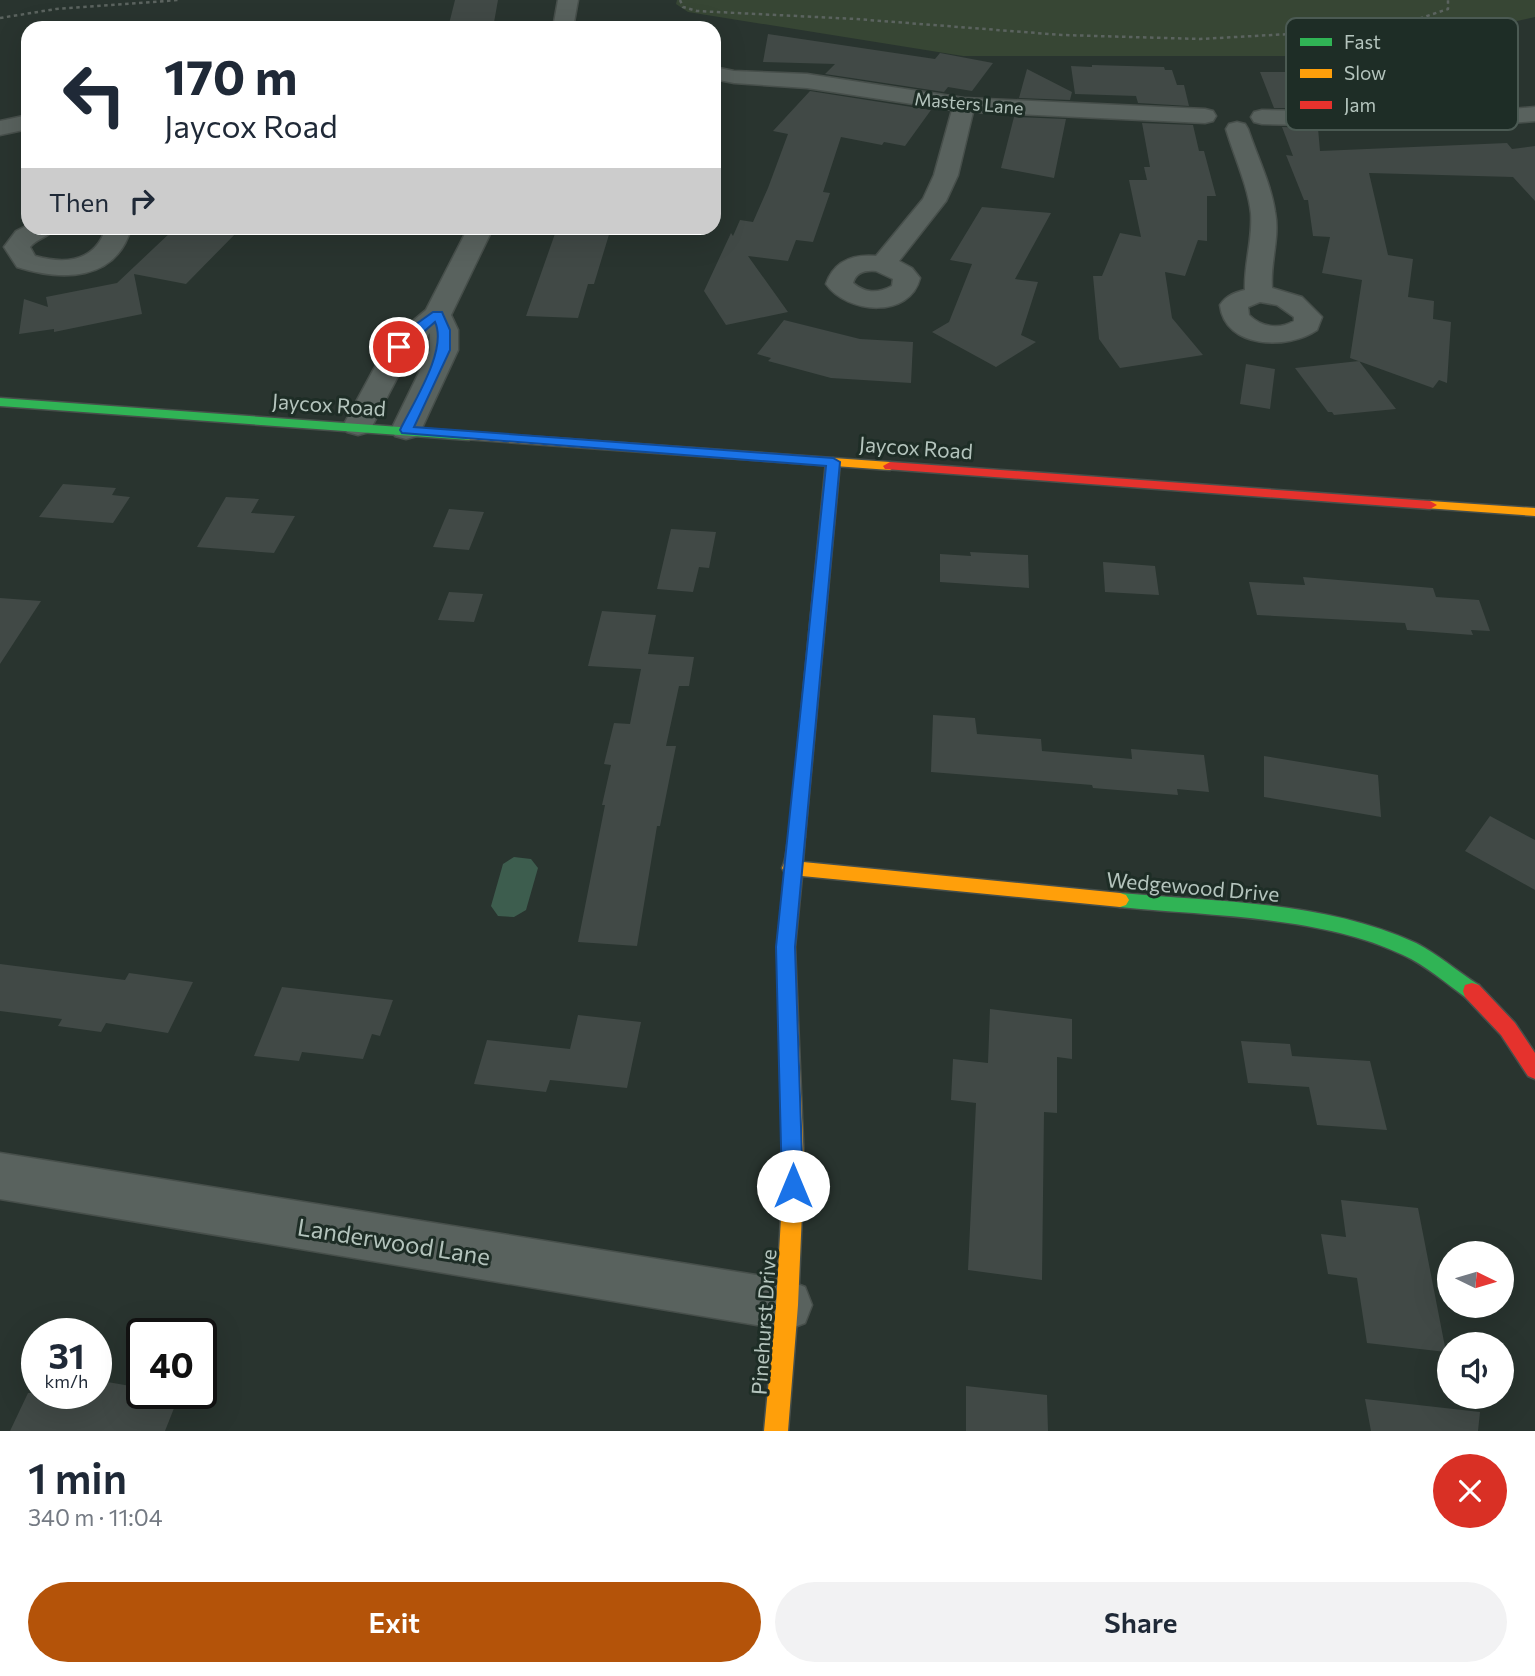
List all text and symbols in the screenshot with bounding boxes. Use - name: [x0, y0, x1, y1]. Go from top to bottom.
- legend: [1286, 18, 1518, 130]
- text: Fast: [1344, 30, 1381, 53]
- text: 170 m: [164, 45, 297, 105]
- icon: left: [49, 49, 140, 140]
- text: Slow: [1344, 61, 1386, 84]
- street label: Masters Lane: [914, 87, 1024, 119]
- text: Jam: [1344, 93, 1376, 116]
- text: Jaycox Road: [164, 105, 338, 145]
- icon: right: [123, 182, 161, 220]
- text: Then: [49, 186, 109, 217]
- pin: [369, 317, 429, 377]
- icon: arrive: [380, 328, 418, 366]
- street label: Jaycox Road: [271, 388, 387, 420]
- street label: Jaycox Road: [858, 431, 974, 463]
- street label: Wedgewood Drive: [1105, 866, 1281, 906]
- position arrow: [756, 1149, 830, 1223]
- street label: Landerwood Lane: [296, 1211, 492, 1271]
- north arrow: [1437, 1241, 1514, 1318]
- map controls: [1437, 1241, 1514, 1409]
- street label: Pinehurst Drive: [745, 1248, 781, 1396]
- speed limit sign: 40: [126, 1318, 217, 1409]
- button: sound: [1437, 1332, 1514, 1409]
- text: 31: [48, 1333, 85, 1376]
- text: km/h: [45, 1370, 88, 1392]
- text: 1 min: [28, 1451, 127, 1503]
- button: close: [1433, 1454, 1507, 1528]
- text: 340 m · 11:04: [28, 1503, 163, 1531]
- button: Exit: [28, 1582, 761, 1662]
- button: Share: [775, 1582, 1507, 1662]

